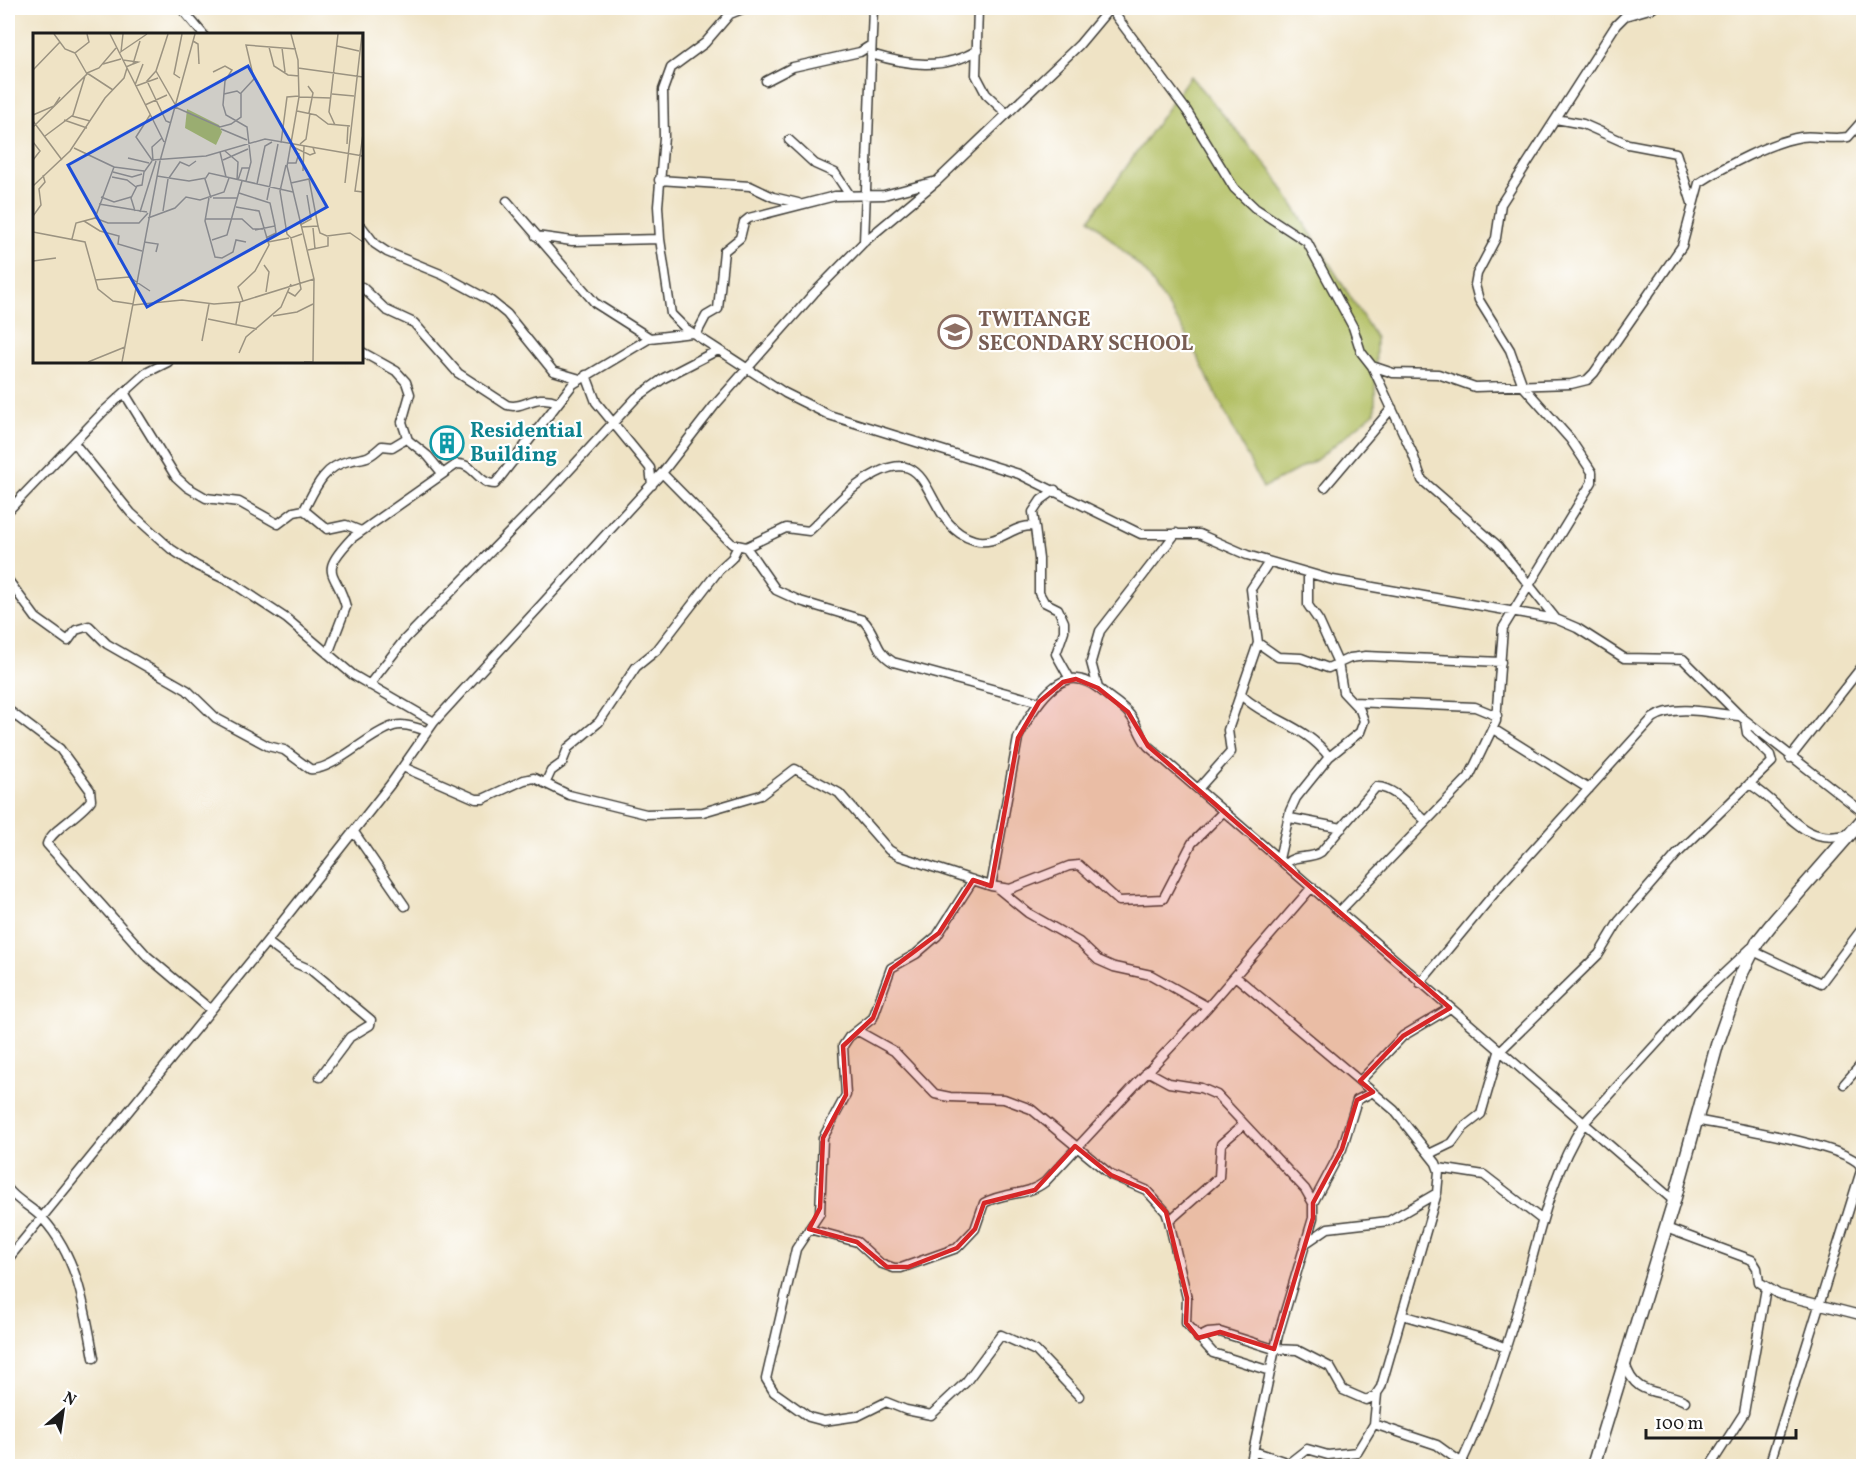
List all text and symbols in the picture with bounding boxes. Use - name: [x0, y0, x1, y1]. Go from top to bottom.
- inset map: [33, 33, 363, 363]
- place label: TWITANGE SECONDARY SCHOOL: [978, 306, 1194, 359]
- school or university icon: TWITANGE SECONDARY SCHOOL: [937, 314, 973, 350]
- place label: Residential Building: [470, 417, 583, 470]
- building icon: Residential Building: [429, 425, 465, 461]
- north arrow: [33, 1381, 93, 1441]
- text: N: [59, 1387, 80, 1412]
- scale bar: [1646, 1402, 1796, 1440]
- text: 100 m: [1655, 1412, 1704, 1437]

